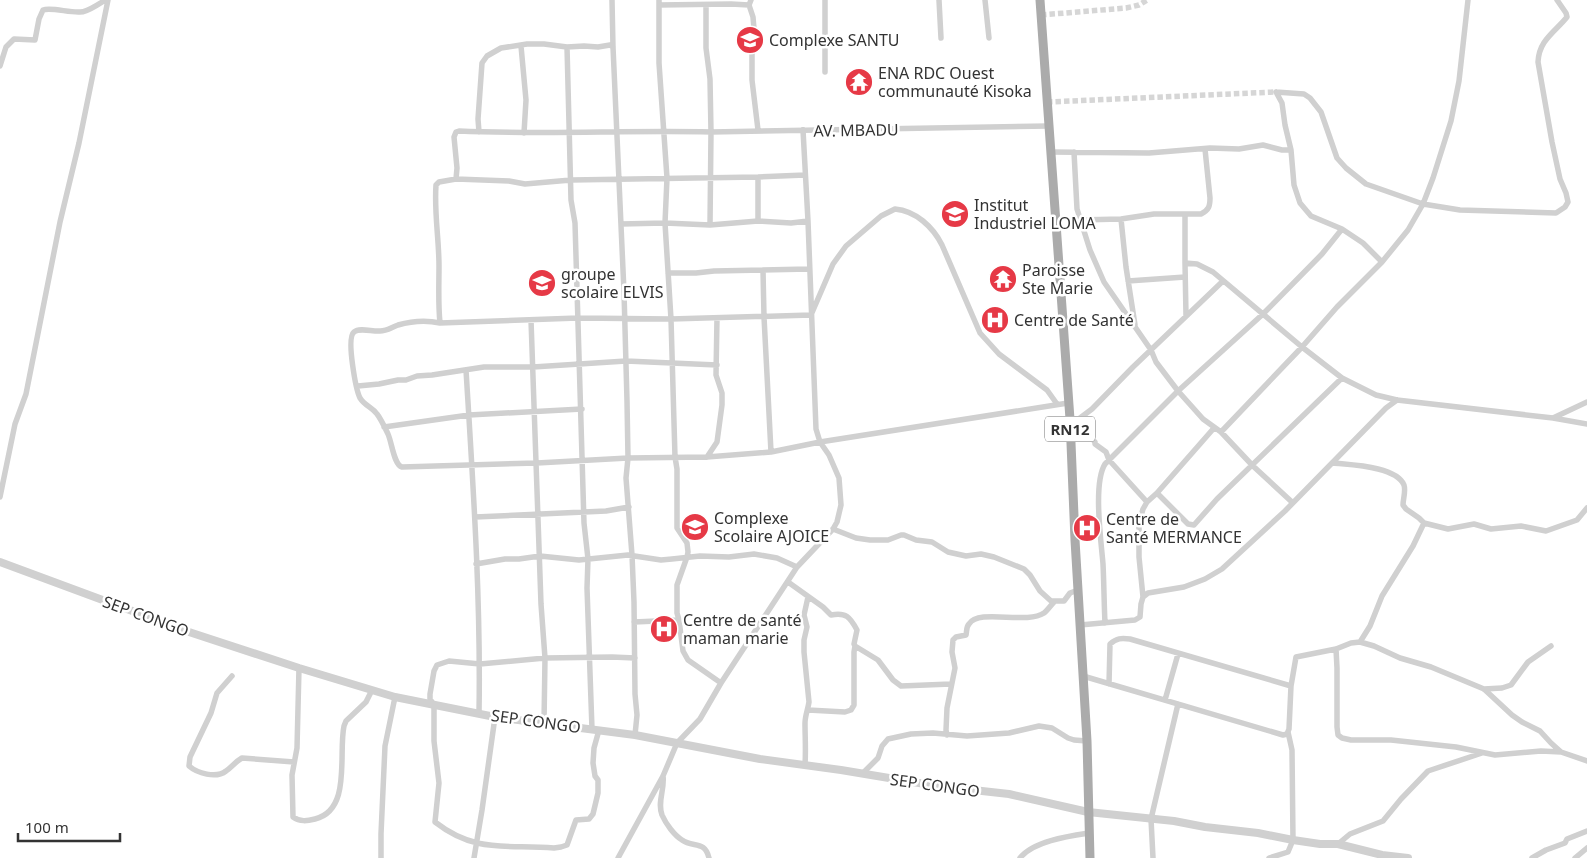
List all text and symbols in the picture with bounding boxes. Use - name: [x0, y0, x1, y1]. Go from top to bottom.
- school or university icon: Complexe SANTU: [735, 25, 765, 55]
- place label: Complexe SANTU: [769, 29, 900, 51]
- place label: ENA RDC Ouest communauté Kisoka: [878, 62, 1032, 102]
- temple icon: ENA RDC Ouest communauté Kisoka: [844, 67, 874, 97]
- street label: AV. MBADU: [813, 118, 899, 142]
- place label: Institut Industriel LOMA: [974, 194, 1097, 234]
- school or university icon: Institut Industriel LOMA: [940, 199, 970, 229]
- place label: Paroisse Ste Marie: [1022, 259, 1093, 299]
- place label: groupe scolaire ELVIS: [561, 263, 664, 303]
- temple icon: Paroisse Ste Marie: [988, 264, 1018, 294]
- school or university icon: groupe scolaire ELVIS: [527, 268, 557, 298]
- hospital icon: Centre de Santé: [980, 305, 1010, 335]
- place label: Centre de Santé: [1014, 309, 1134, 331]
- road number: RN12: [1045, 416, 1095, 442]
- place label: Complexe Scolaire AJOICE: [714, 507, 829, 547]
- place label: Centre de Santé MERMANCE: [1106, 508, 1242, 548]
- school or university icon: Complexe Scolaire AJOICE: [680, 512, 710, 542]
- hospital icon: Centre de Santé MERMANCE: [1072, 513, 1102, 543]
- street label: SEP CONGO: [100, 590, 192, 642]
- place label: Centre de santé maman marie: [683, 609, 802, 649]
- hospital icon: Centre de santé maman marie: [649, 614, 679, 644]
- street label: SEP CONGO: [490, 704, 582, 738]
- street label: SEP CONGO: [889, 768, 981, 802]
- scale bar: [18, 810, 120, 842]
- text: 100 m: [25, 817, 69, 837]

